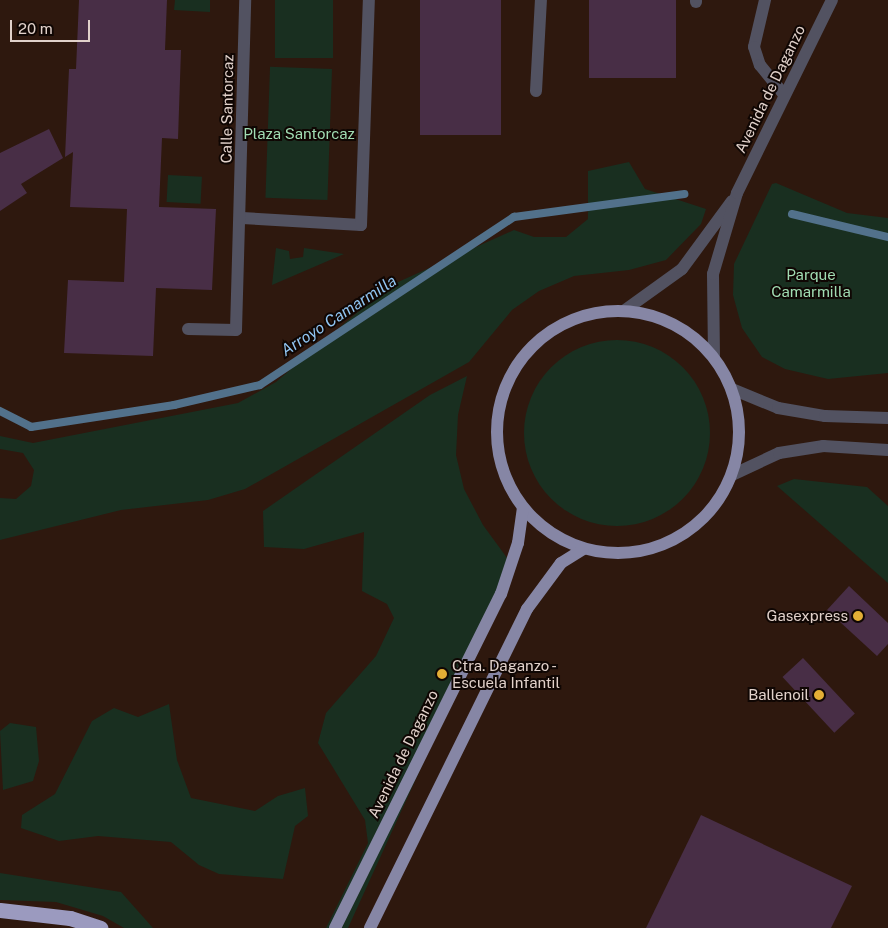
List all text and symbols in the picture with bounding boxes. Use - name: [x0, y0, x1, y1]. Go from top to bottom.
- scale bar: [12, 10, 92, 42]
- text: 20 m: [18, 20, 53, 37]
- street label: Avenida de Daganzo: [731, 22, 809, 156]
- street label: Calle Santorcaz: [217, 54, 237, 164]
- park label: Plaza Santorcaz: [243, 125, 355, 143]
- park label: Parque Camarmilla: [771, 265, 851, 300]
- water label: Arroyo Camarmilla: [278, 271, 400, 361]
- place label: Gasexpress: [766, 607, 848, 625]
- marker: Gasexpress: [852, 610, 864, 622]
- place label: Ctra. Daganzo - Escuela Infantil: [452, 656, 560, 691]
- marker: Ctra. Daganzo - Escuela Infantil: [436, 668, 448, 680]
- place label: Ballenoil: [748, 686, 809, 704]
- street label: Avenida de Daganzo: [364, 687, 442, 821]
- marker: Ballenoil: [813, 689, 825, 701]

